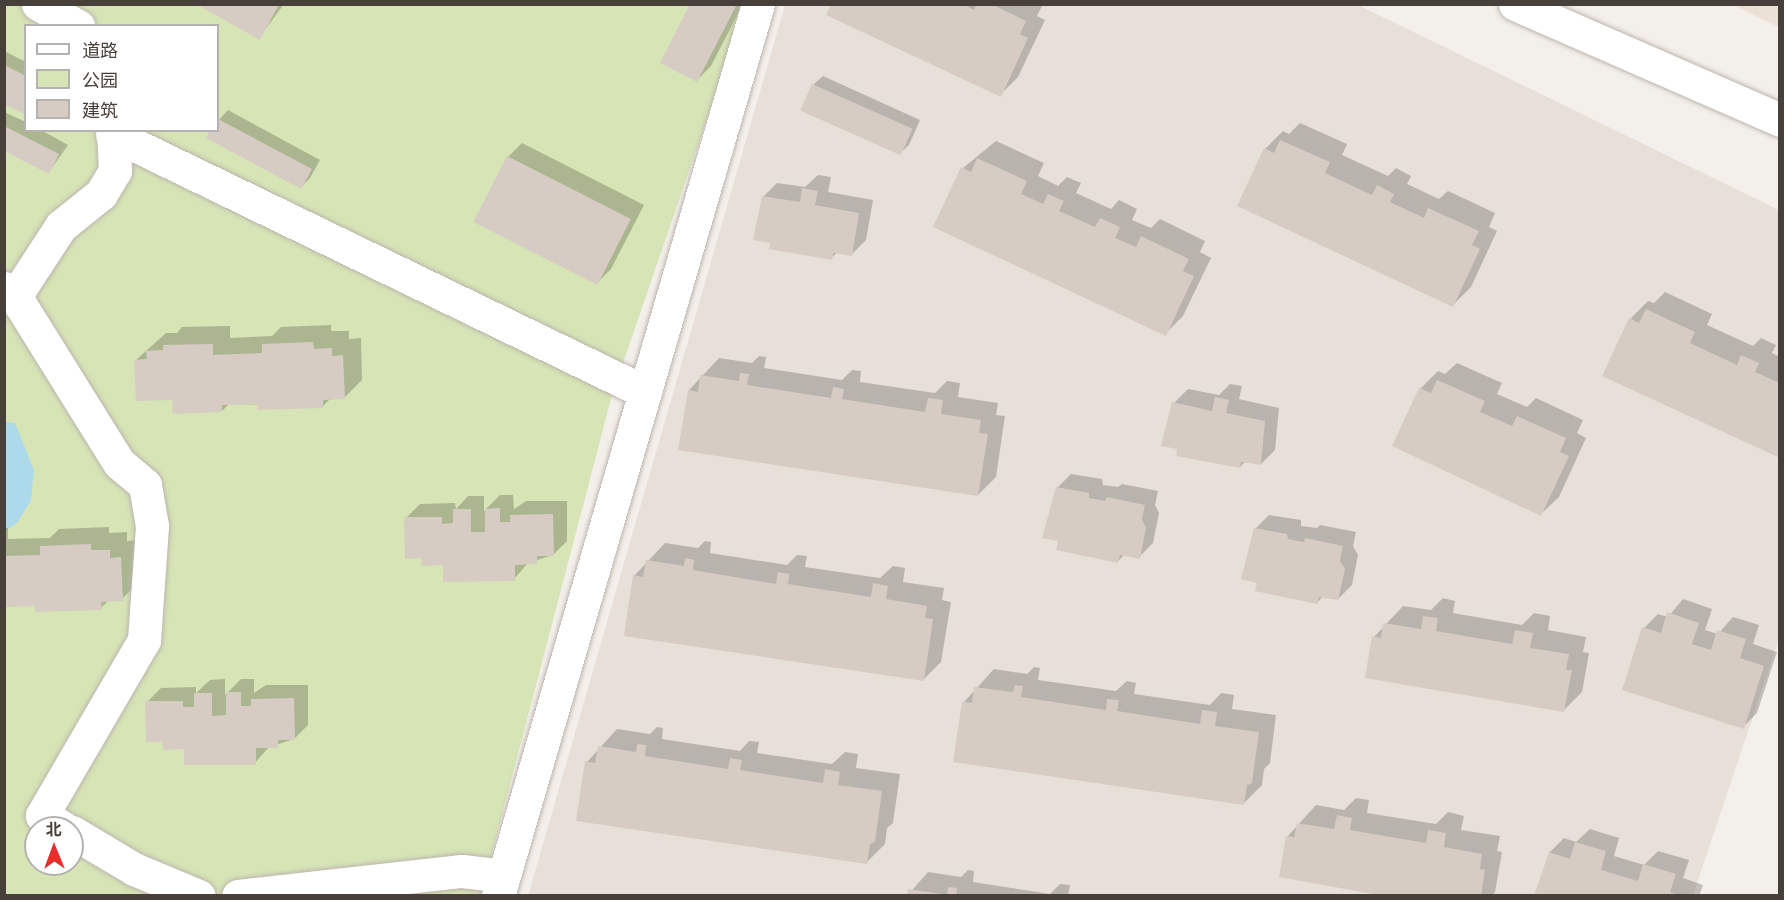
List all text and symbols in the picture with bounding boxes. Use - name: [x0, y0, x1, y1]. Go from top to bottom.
- legend: [24, 24, 219, 132]
- text: 道路: [82, 39, 118, 62]
- text: 公园: [82, 69, 118, 92]
- text: 建筑: [82, 99, 118, 122]
- north arrow: [24, 816, 84, 876]
- text: 北: [46, 819, 62, 840]

